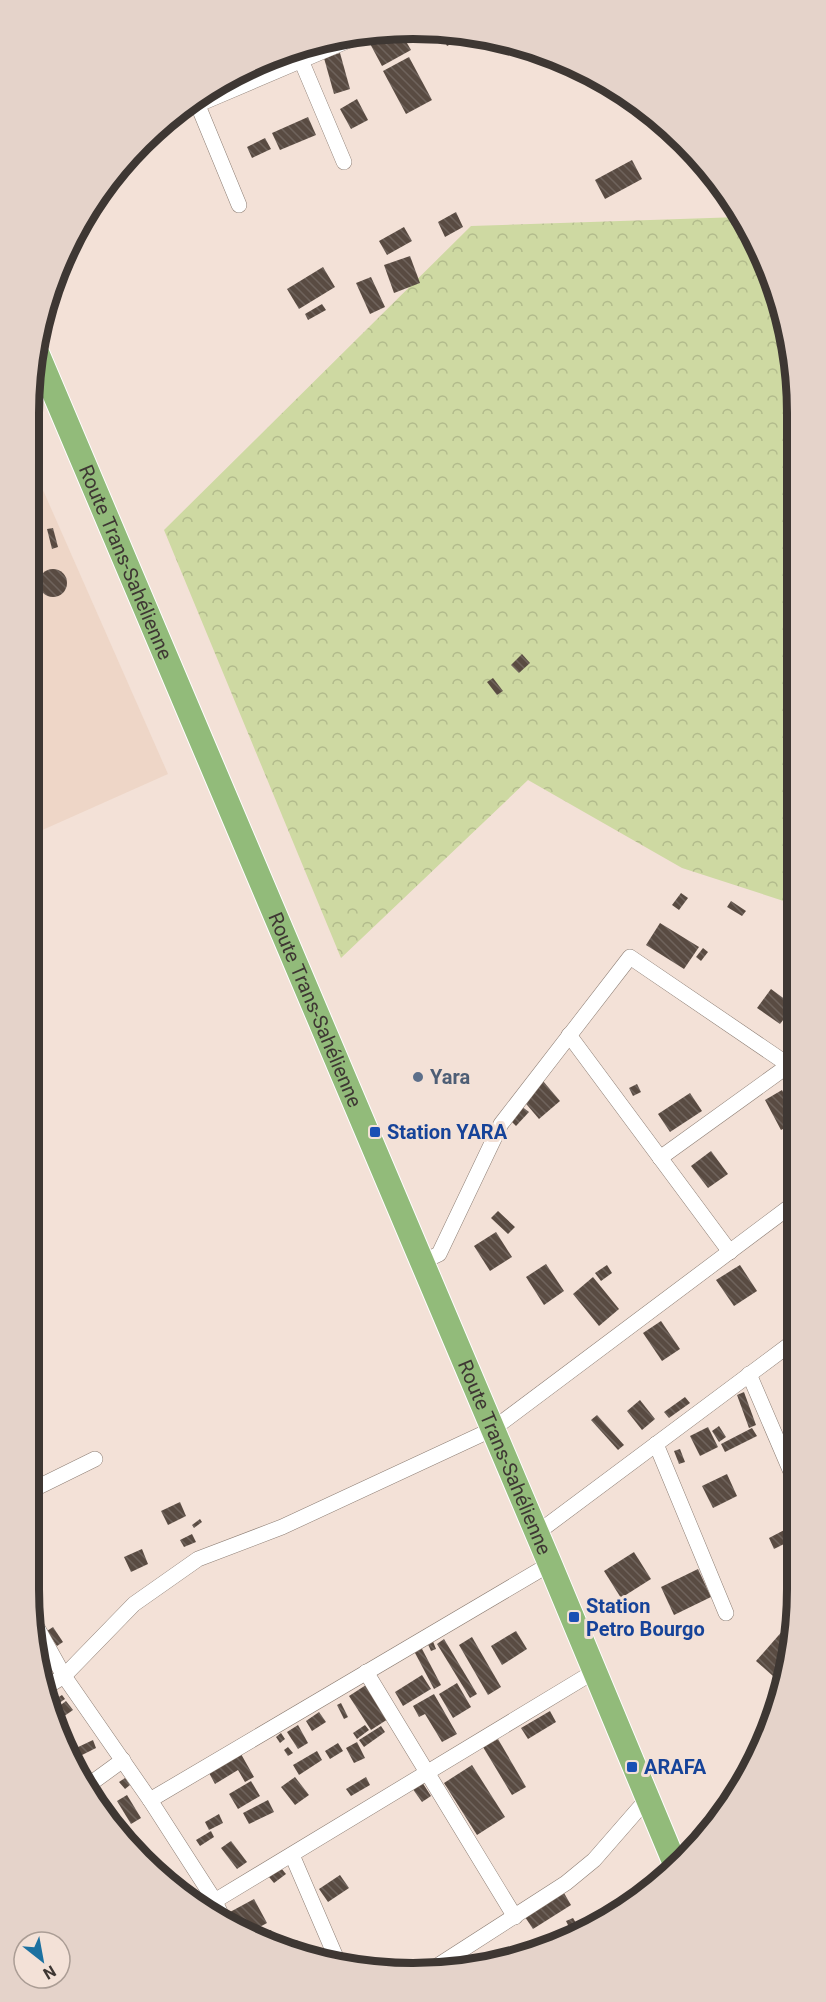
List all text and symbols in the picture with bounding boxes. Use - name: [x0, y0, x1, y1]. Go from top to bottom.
- street label: Route Trans-Sahélienne: [74, 461, 178, 663]
- street label: Route Trans-Sahélienne: [263, 909, 367, 1111]
- place label: Yara: [430, 1065, 470, 1089]
- marker: Yara: [411, 1070, 425, 1084]
- place label: Station YARA: [387, 1120, 508, 1144]
- marker: Station YARA: [368, 1125, 382, 1139]
- street label: Route Trans-Sahélienne: [453, 1356, 557, 1558]
- place label: Station Petro Bourgo: [586, 1594, 705, 1641]
- marker: Station Petro Bourgo: [567, 1610, 581, 1624]
- place label: ARAFA: [644, 1755, 707, 1779]
- marker: ARAFA: [625, 1760, 639, 1774]
- north arrow: [12, 1930, 72, 1990]
- text: N: [40, 1961, 59, 1983]

